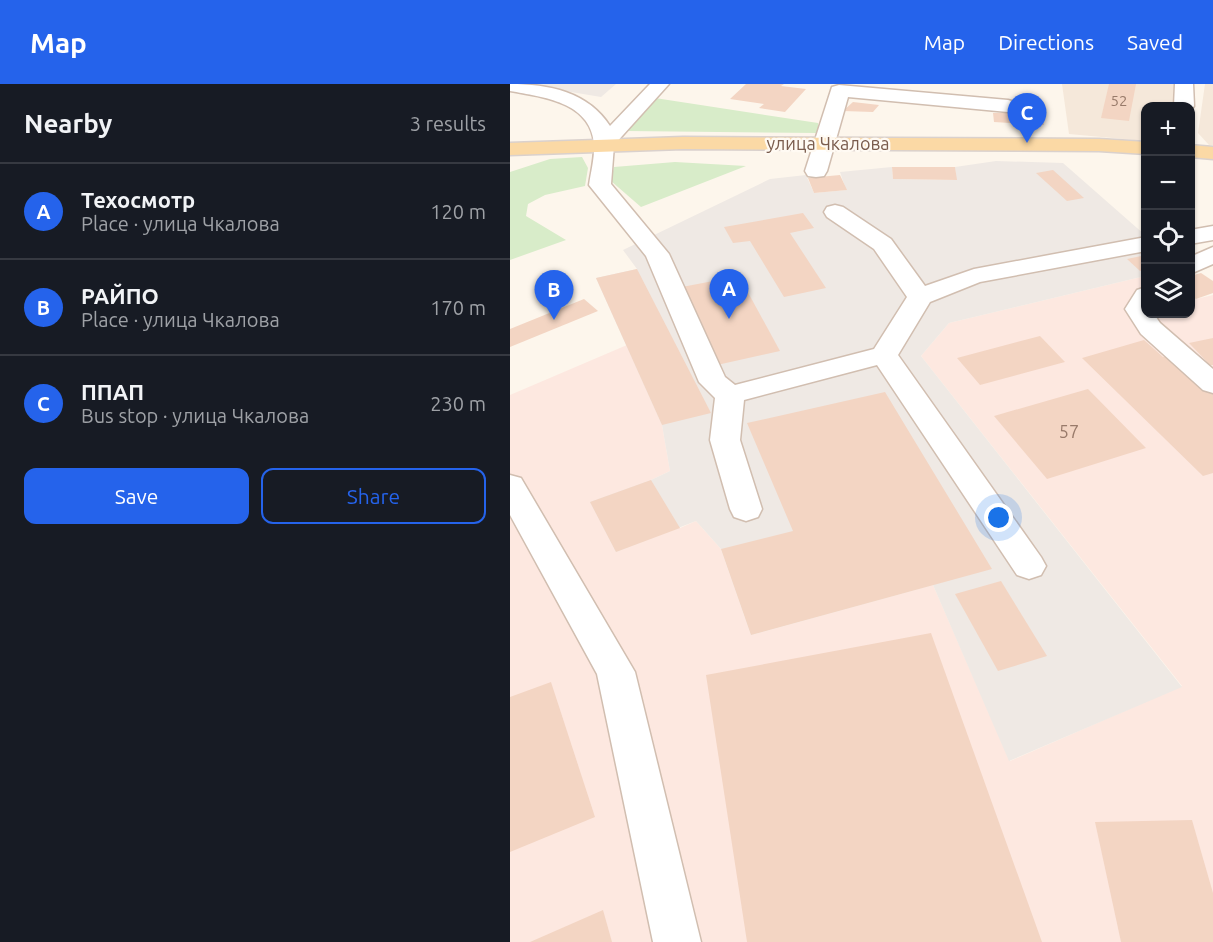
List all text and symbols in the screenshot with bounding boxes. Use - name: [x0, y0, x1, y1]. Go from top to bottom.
- text: Map: [30, 27, 87, 58]
- text: Map: [924, 30, 965, 54]
- text: Directions: [998, 30, 1094, 54]
- text: Saved: [1127, 30, 1183, 54]
- house number: 52: [1111, 92, 1127, 109]
- pin: C: [1008, 94, 1046, 143]
- map controls: [1141, 102, 1195, 318]
- button: +: [1141, 102, 1195, 156]
- text: Nearby: [24, 109, 112, 138]
- text: 3 results: [410, 112, 486, 135]
- street label: улица Чкалова: [766, 133, 890, 153]
- button: −: [1141, 156, 1195, 210]
- text: Техосмотр: [81, 187, 195, 212]
- text: A: [36, 200, 51, 223]
- text: 120 m: [430, 200, 486, 223]
- button: locate: [1141, 210, 1195, 264]
- text: Place · улица Чкалова: [81, 212, 280, 235]
- button: layers: [1141, 264, 1195, 318]
- pin: B: [534, 270, 573, 320]
- pin: A: [710, 270, 748, 319]
- text: РАЙПО: [81, 283, 159, 308]
- text: B: [37, 296, 50, 319]
- text: 170 m: [430, 296, 486, 319]
- text: Place · улица Чкалова: [81, 308, 280, 331]
- text: ППАП: [81, 379, 144, 404]
- text: C: [37, 392, 50, 415]
- text: 230 m: [430, 392, 486, 415]
- text: Bus stop · улица Чкалова: [81, 404, 309, 427]
- house number: 57: [1059, 421, 1079, 441]
- button: Save: [24, 468, 249, 524]
- button: Share: [261, 468, 486, 524]
- your location: [984, 503, 1013, 532]

